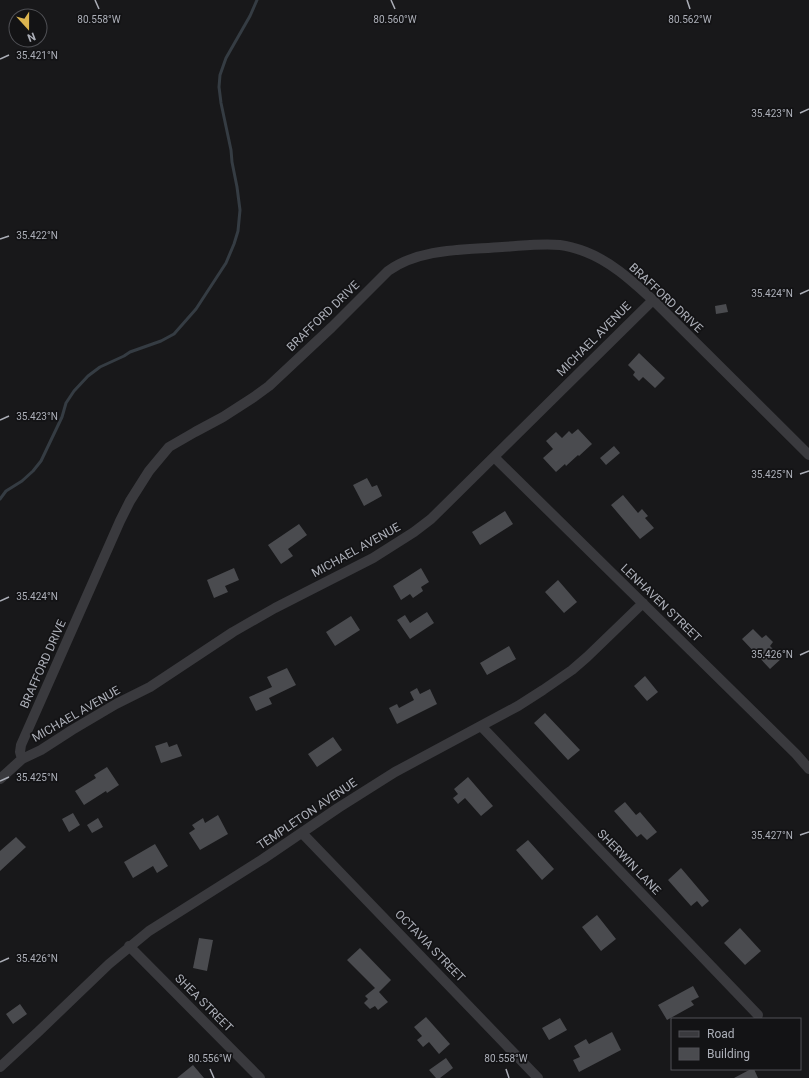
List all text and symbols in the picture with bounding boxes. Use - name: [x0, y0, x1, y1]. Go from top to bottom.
- north arrow: [8, 8, 48, 48]
- text: 80.558°W: [77, 14, 121, 25]
- text: 80.560°W: [373, 14, 417, 25]
- text: 80.562°W: [668, 14, 712, 25]
- text: N: [25, 29, 37, 44]
- text: 35.421°N: [16, 50, 58, 61]
- text: 35.423°N: [751, 108, 793, 119]
- text: 35.422°N: [16, 230, 58, 241]
- street label: BRAFFORD DRIVE: [626, 260, 706, 336]
- street label: BRAFFORD DRIVE: [284, 278, 362, 354]
- text: 35.424°N: [751, 288, 793, 299]
- street label: MICHAEL AVENUE: [554, 299, 634, 379]
- text: 35.423°N: [16, 411, 58, 422]
- text: 35.425°N: [751, 469, 793, 480]
- street label: MICHAEL AVENUE: [309, 520, 403, 580]
- street label: LENHAVEN STREET: [618, 561, 704, 645]
- text: 35.424°N: [16, 591, 58, 602]
- street label: BRAFFORD DRIVE: [17, 617, 69, 710]
- text: 35.426°N: [751, 649, 793, 660]
- street label: MICHAEL AVENUE: [30, 683, 123, 745]
- text: 35.425°N: [16, 772, 58, 783]
- street label: TEMPLETON AVENUE: [255, 775, 360, 853]
- street label: SHERWIN LANE: [594, 827, 664, 898]
- text: 35.427°N: [751, 830, 793, 841]
- street label: OCTAVIA STREET: [392, 907, 468, 985]
- text: 35.426°N: [16, 953, 58, 964]
- street label: SHEA STREET: [172, 971, 236, 1035]
- legend: [671, 1018, 801, 1070]
- text: Road: [707, 1027, 735, 1041]
- text: Building: [707, 1047, 750, 1061]
- text: 80.556°W: [188, 1053, 232, 1064]
- text: 80.558°W: [484, 1053, 528, 1064]

